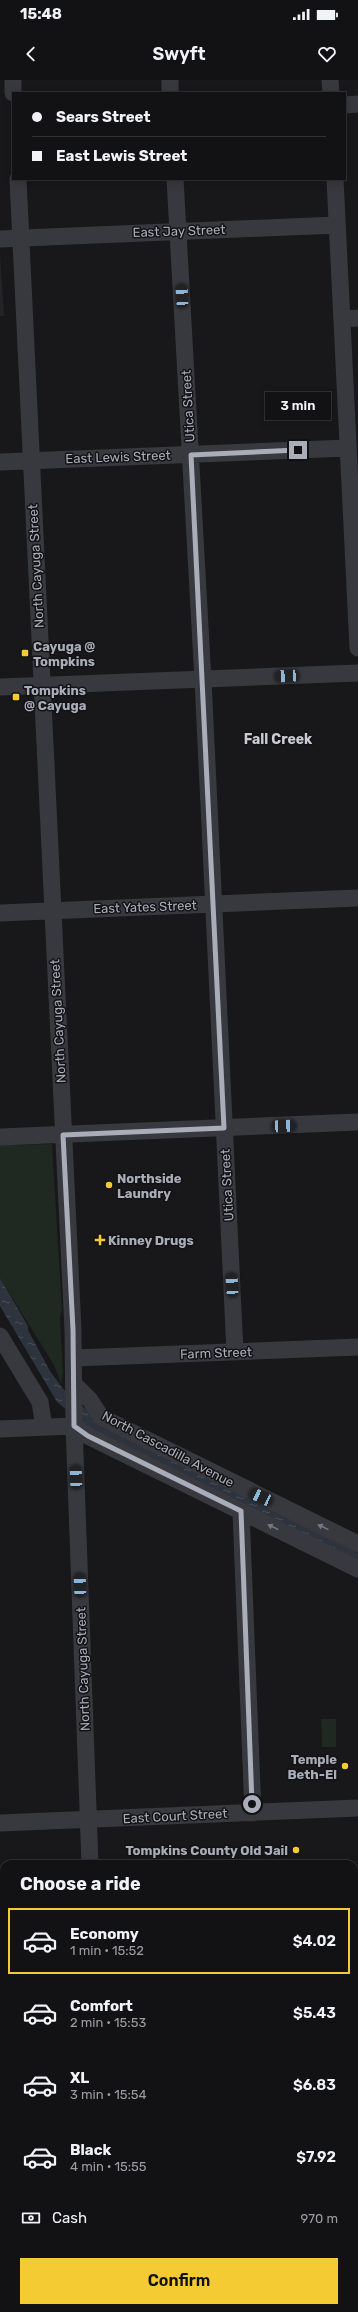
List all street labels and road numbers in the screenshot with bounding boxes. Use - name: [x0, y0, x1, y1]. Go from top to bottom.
- street label: East Jay Street: [132, 222, 226, 240]
- street label: Utica Street: [179, 369, 197, 443]
- street label: East Lewis Street: [65, 448, 171, 466]
- street label: North Cayuga Street: [25, 504, 48, 628]
- street label: East Yates Street: [93, 898, 197, 916]
- street label: North Cayuga Street: [47, 959, 70, 1083]
- street label: Utica Street: [218, 1148, 236, 1222]
- street label: Farm Street: [180, 1344, 252, 1362]
- street label: North Cascadilla Avenue: [99, 1408, 237, 1490]
- street label: North Cayuga Street: [73, 1607, 94, 1731]
- street label: East Court Street: [122, 1806, 228, 1826]

